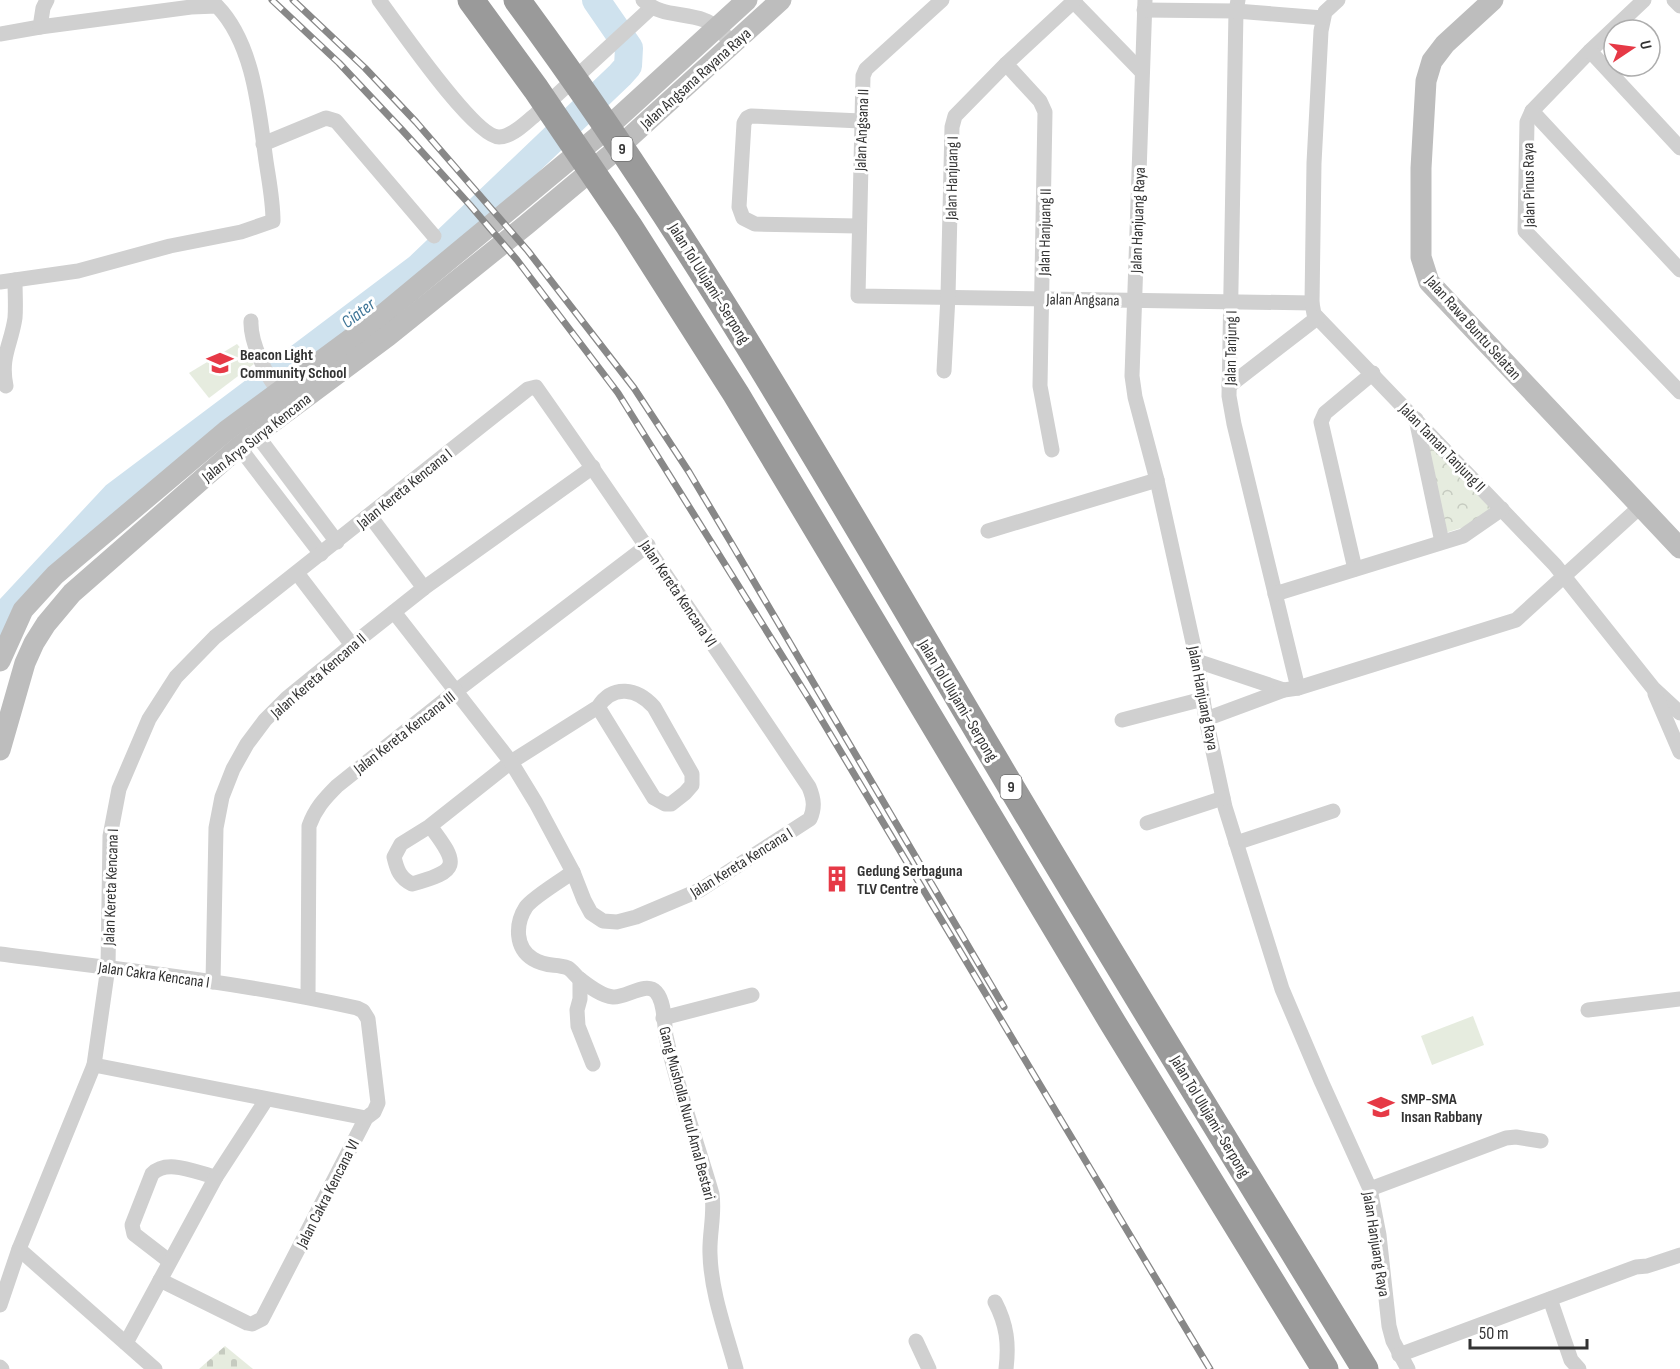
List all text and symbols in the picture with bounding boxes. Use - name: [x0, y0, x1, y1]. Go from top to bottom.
- north arrow: [1602, 18, 1662, 78]
- street label: Jalan Angsana Rayana Raya: [636, 25, 755, 134]
- text: U: [1635, 39, 1655, 51]
- street label: Jalan Angsana II: [852, 89, 873, 172]
- street label: Jalan Hanjuang I: [942, 136, 963, 221]
- road number: 9: [612, 137, 632, 161]
- street label: Jalan Pinus Raya: [1519, 142, 1540, 229]
- street label: Jalan Hanjuang Raya: [1127, 167, 1150, 274]
- street label: Jalan Hanjuang II: [1035, 188, 1056, 277]
- street label: Jalan Tol Ulujami–Serpong: [663, 219, 754, 348]
- street label: Jalan Rawa Buntu Selatan: [1420, 271, 1525, 384]
- street label: Jalan Angsana: [1045, 290, 1120, 311]
- water label: Ciater: [337, 293, 380, 333]
- street label: Jalan Tanjung I: [1221, 310, 1242, 387]
- place label: Beacon Light Community School: [240, 346, 347, 383]
- school or university icon: Beacon Light Community School: [205, 348, 235, 378]
- street label: Jalan Arya Surya Kencana: [198, 390, 315, 487]
- street label: Jalan Taman Tanjung II: [1394, 399, 1489, 496]
- street label: Jalan Kereta Kencana I: [353, 445, 456, 534]
- street label: Jalan Kereta Kencana VI: [635, 536, 720, 651]
- street label: Jalan Kereta Kencana II: [267, 630, 371, 723]
- street label: Jalan Tol Ulujami–Serpong: [913, 636, 1002, 765]
- street label: Jalan Hanjuang Raya: [1183, 644, 1222, 752]
- street label: Jalan Kereta Kencana III: [350, 688, 459, 779]
- road number: 9: [1000, 775, 1022, 799]
- street label: Jalan Kereta Kencana I: [686, 824, 796, 903]
- street label: Jalan Kereta Kencana I: [100, 828, 123, 947]
- place label: Gedung Serbaguna TLV Centre: [857, 862, 962, 899]
- building icon: Gedung Serbaguna TLV Centre: [822, 864, 852, 894]
- street label: Jalan Cakra Kencana I: [96, 958, 211, 993]
- street label: Gang Musholla Nurul Amal Bestari: [654, 1025, 719, 1202]
- street label: Jalan Tol Ulujami–Serpong: [1165, 1052, 1254, 1181]
- place label: SMP-SMA Insan Rabbany: [1401, 1090, 1483, 1127]
- school or university icon: SMP-SMA Insan Rabbany: [1366, 1092, 1396, 1122]
- street label: Jalan Cakra Kencana VI: [292, 1136, 364, 1252]
- street label: Jalan Hanjuang Raya: [1358, 1189, 1393, 1298]
- scale bar: [1470, 1312, 1587, 1350]
- text: 50 m: [1479, 1323, 1509, 1344]

